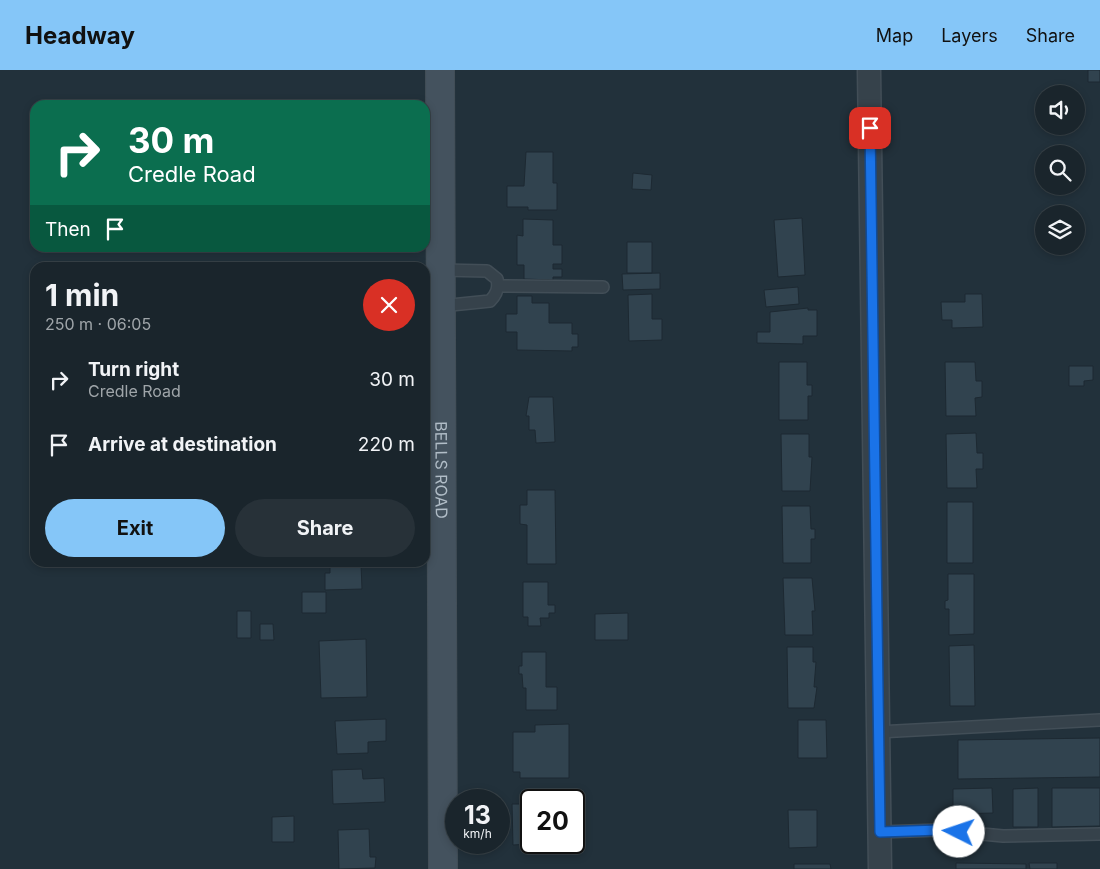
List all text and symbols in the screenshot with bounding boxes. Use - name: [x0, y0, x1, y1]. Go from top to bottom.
- text: Headway: [25, 21, 135, 50]
- text: Map: [876, 25, 913, 46]
- text: Layers: [941, 25, 998, 46]
- text: Share: [1026, 25, 1075, 46]
- map controls: [1035, 85, 1085, 255]
- button: sound: [1035, 85, 1085, 135]
- pin: [849, 107, 891, 149]
- icon: arrive: [856, 114, 884, 142]
- text: 30 m: [128, 119, 214, 161]
- icon: right: [45, 120, 110, 185]
- button: search: [1035, 145, 1085, 195]
- text: Credle Road: [128, 161, 256, 187]
- button: layers: [1035, 205, 1085, 255]
- icon: arrive: [101, 215, 129, 243]
- text: Then: [45, 218, 91, 241]
- text: 1 min: [45, 277, 119, 313]
- button: close: [363, 279, 415, 331]
- text: 250 m · 06:05: [45, 314, 151, 334]
- text: Turn right: [88, 358, 179, 381]
- icon: right: [45, 366, 73, 394]
- text: 30 m: [369, 368, 415, 391]
- text: Credle Road: [88, 381, 181, 401]
- street label: BELLS ROAD: [431, 421, 452, 519]
- icon: arrive: [45, 431, 73, 459]
- text: Arrive at destination: [88, 433, 277, 456]
- text: 220 m: [358, 433, 415, 456]
- button: Exit: [45, 499, 225, 557]
- button: Share: [235, 499, 415, 557]
- speed limit sign: 20: [520, 789, 585, 854]
- text: 13: [464, 800, 491, 830]
- position arrow: [932, 805, 984, 857]
- text: km/h: [463, 826, 492, 841]

